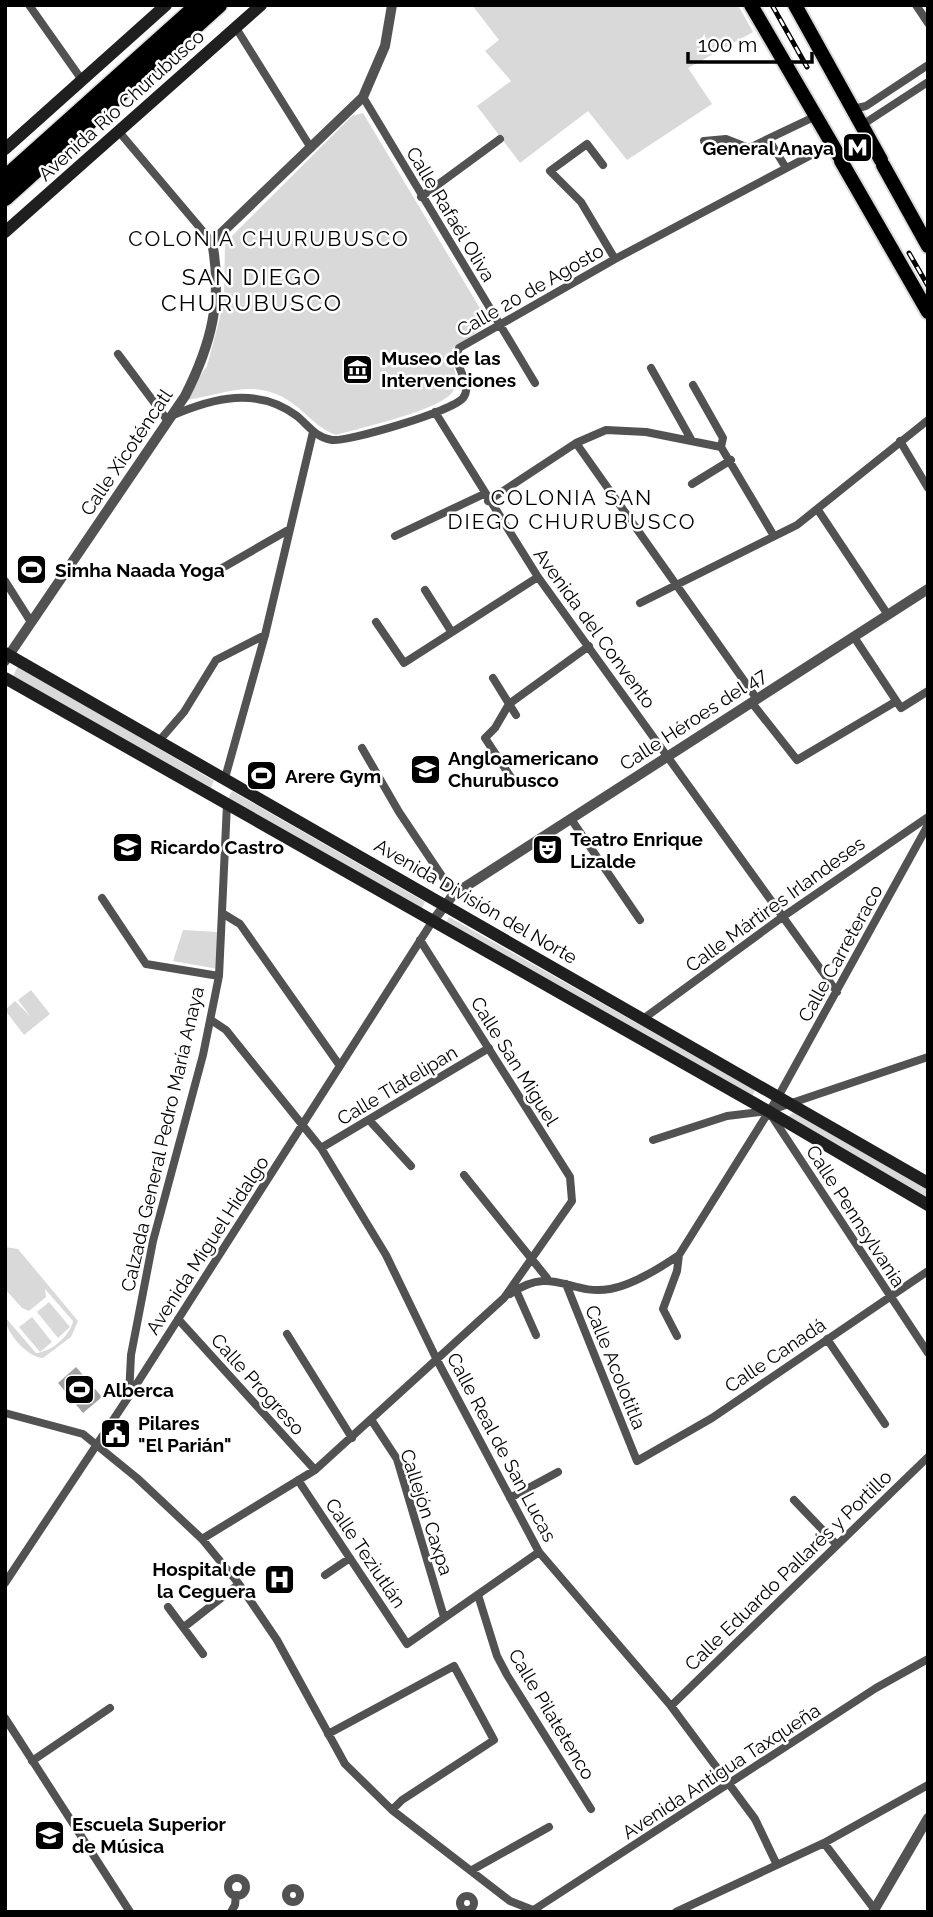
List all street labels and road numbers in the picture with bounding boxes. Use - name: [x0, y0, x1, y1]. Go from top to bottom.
- street label: Avenida Río Churubusco: [34, 25, 208, 185]
- street label: Calle Rafaél Oliva: [402, 143, 500, 285]
- street label: Calle 20 de Agosto: [453, 239, 607, 341]
- street label: Calle Xicoténcatl: [76, 384, 177, 519]
- street label: Avenida del Convento: [530, 544, 660, 712]
- street label: Calle Héroes del 47: [616, 663, 770, 775]
- street label: Calle Mártires Irlandeses: [681, 832, 869, 976]
- street label: Avenida División del Norte: [371, 834, 581, 968]
- street label: Calle Carreteraco: [793, 881, 887, 1025]
- street label: Calzada General Pedro María Anaya: [116, 984, 208, 1294]
- street label: Calle San Miguel: [467, 993, 564, 1130]
- street label: Calle Tlatelipan: [333, 1041, 461, 1129]
- street label: Calle Pennsylvania: [802, 1141, 910, 1291]
- street label: Avenida Miguel Hidalgo: [141, 1152, 273, 1338]
- street label: Calle Acolotitla: [581, 1302, 651, 1432]
- street label: Calle Canadá: [720, 1313, 830, 1397]
- street label: Calle Progreso: [207, 1329, 309, 1439]
- street label: Calle Real de San Lucas: [443, 1349, 561, 1545]
- street label: Callejón Caxpa: [396, 1446, 458, 1578]
- street label: Calle Eduardo Pallarés y Portillo: [680, 1465, 896, 1675]
- street label: Calle Teziutlán: [321, 1494, 411, 1612]
- street label: Calle Pilatetenco: [504, 1645, 600, 1783]
- street label: Avenida Antigua Taxqueña: [618, 1699, 824, 1843]

